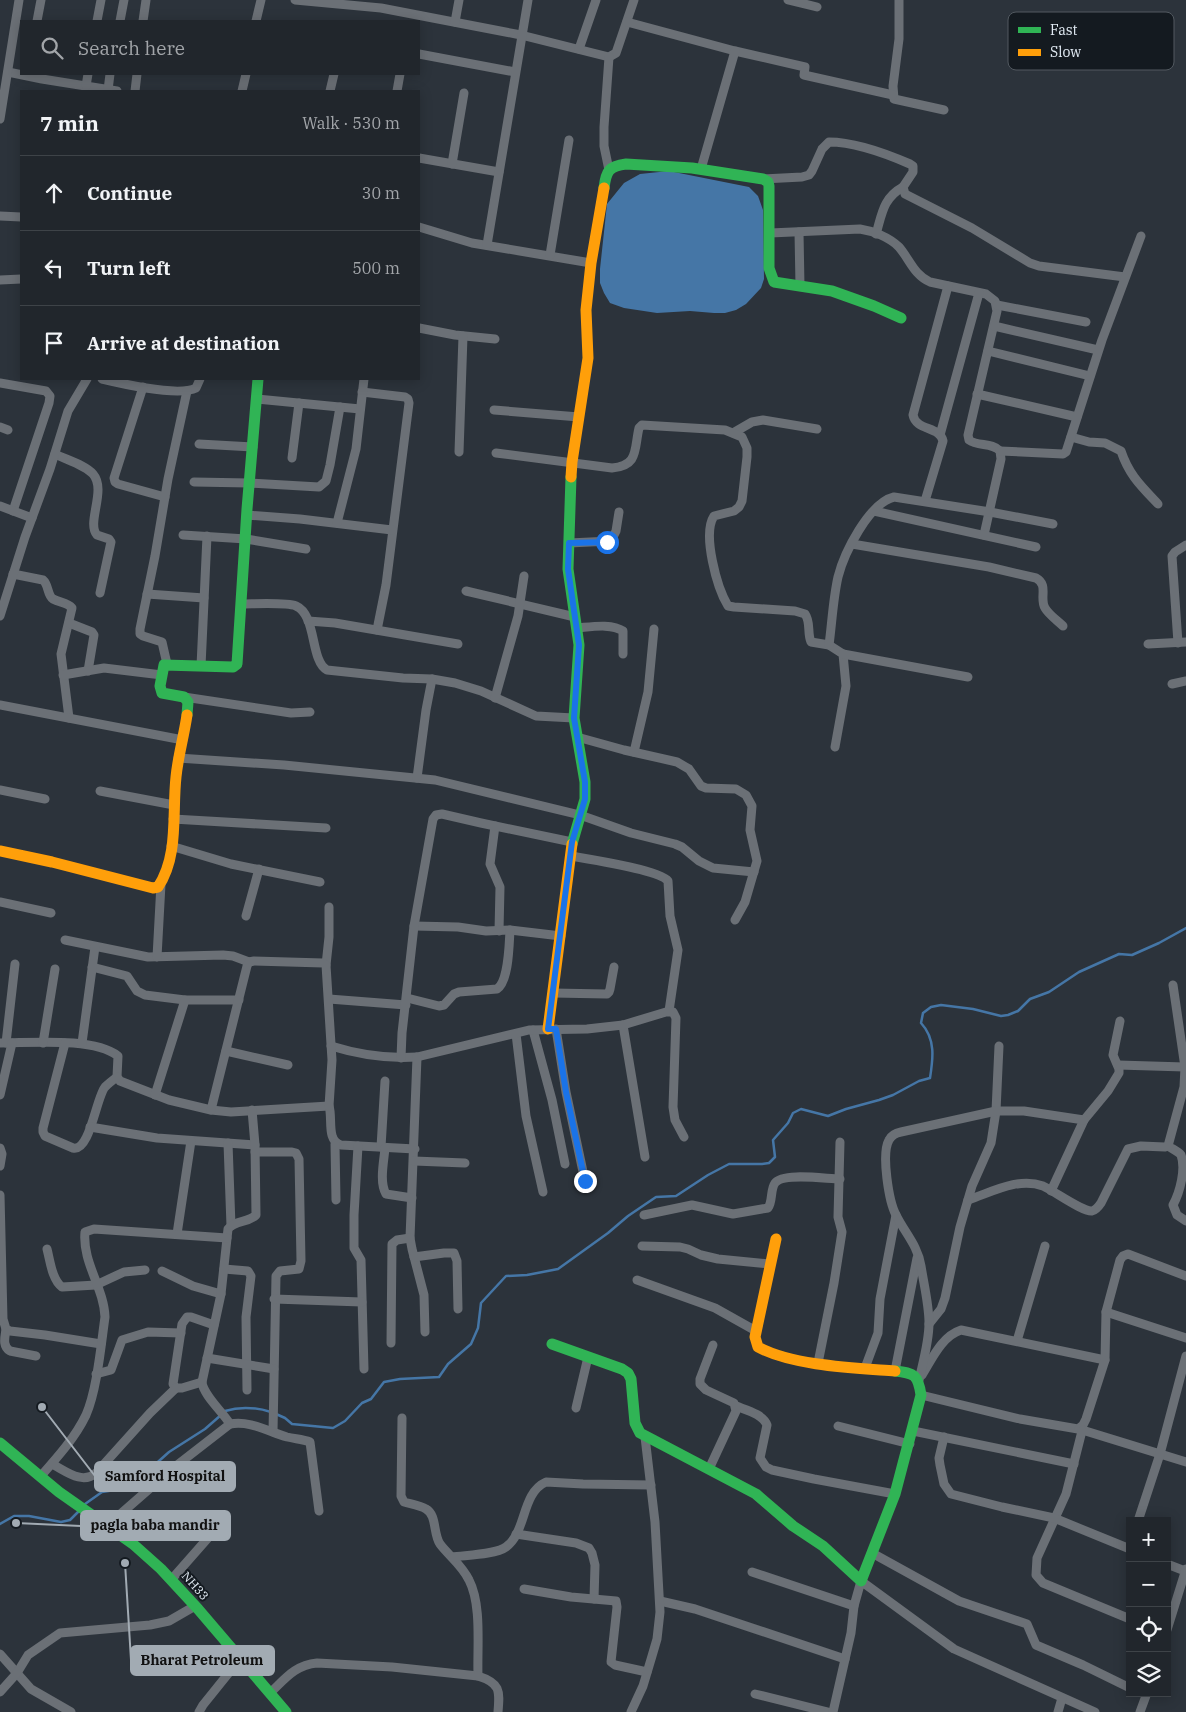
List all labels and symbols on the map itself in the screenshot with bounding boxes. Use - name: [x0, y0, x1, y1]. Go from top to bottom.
- legend: [1008, 12, 1174, 70]
- text: Fast: [1050, 21, 1078, 39]
- text: Slow: [1050, 43, 1081, 61]
- route start: [596, 531, 619, 554]
- route end: [574, 1170, 597, 1193]
- callout: Samford Hospital: [95, 1462, 235, 1491]
- text: Samford Hospital: [105, 1467, 226, 1485]
- callout: pagla baba mandir: [81, 1511, 230, 1540]
- text: pagla baba mandir: [90, 1516, 220, 1534]
- street label: NH33: [179, 1568, 212, 1603]
- callout: Bharat Petroleum: [131, 1646, 274, 1675]
- text: Bharat Petroleum: [141, 1651, 264, 1669]

